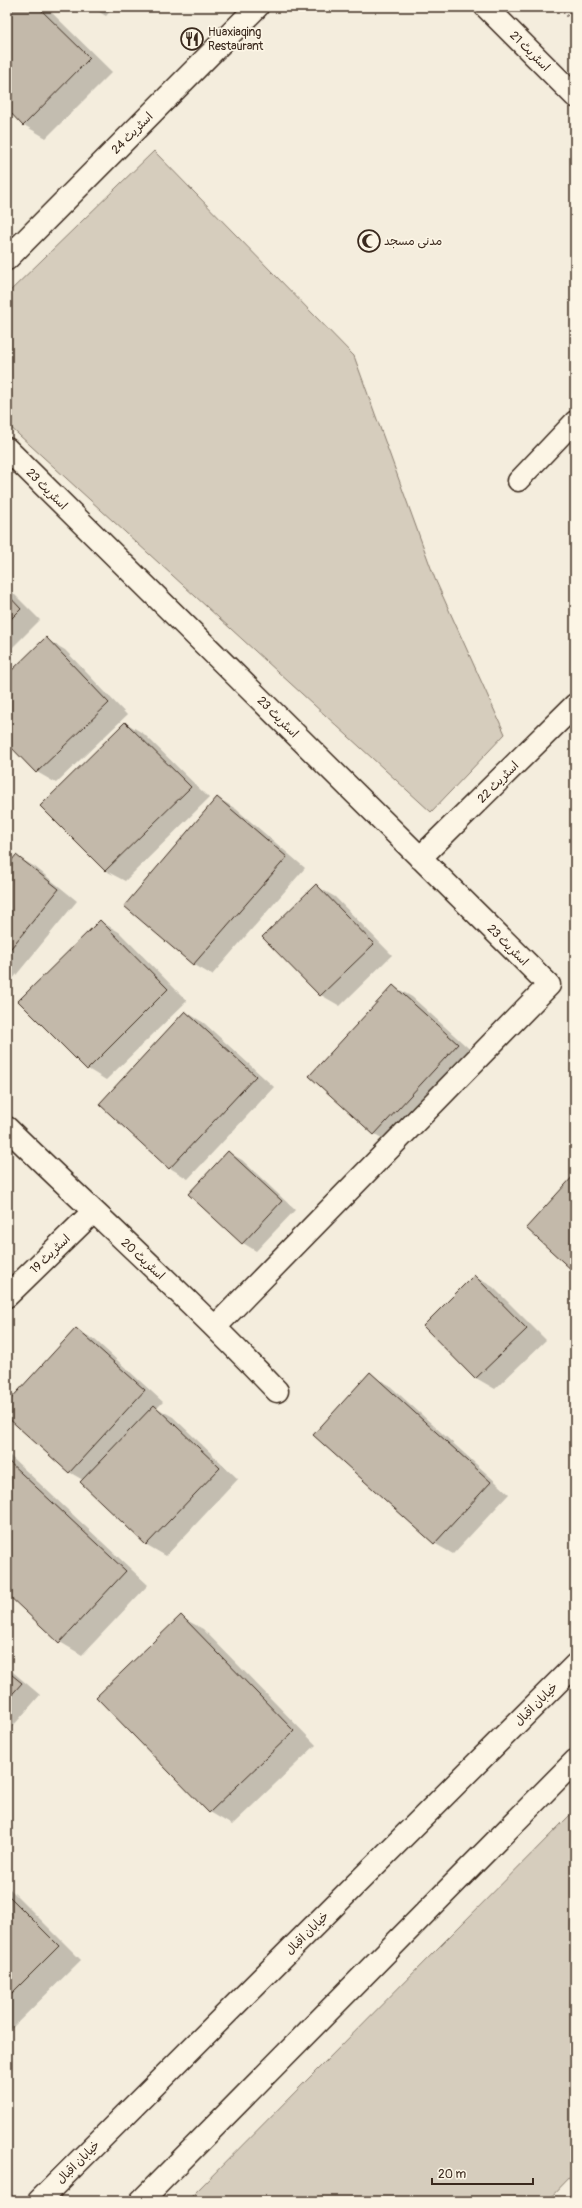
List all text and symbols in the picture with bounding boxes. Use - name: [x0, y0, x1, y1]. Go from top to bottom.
- place label: Huaxiaqing Restaurant: [208, 25, 264, 54]
- restaurant icon: Huaxiaqing Restaurant: [179, 26, 205, 52]
- street label: اسٹریٹ 21: [506, 28, 553, 75]
- street label: اسٹریٹ 24: [108, 109, 156, 157]
- mosque icon: مدنی مسجد: [356, 228, 382, 254]
- place label: مدنی مسجد: [384, 234, 442, 249]
- street label: اسٹریٹ 23: [23, 466, 70, 513]
- street label: اسٹریٹ 23: [254, 694, 301, 741]
- street label: اسٹریٹ 22: [474, 758, 522, 806]
- street label: اسٹریٹ 23: [484, 922, 531, 969]
- street label: اسٹریٹ 19: [27, 1232, 74, 1277]
- street label: اسٹریٹ 20: [118, 1235, 168, 1283]
- street label: خیابان اقبال: [512, 1680, 561, 1729]
- street label: خیابان اقبال: [283, 1909, 332, 1958]
- street label: خیابان اقبال: [54, 2138, 103, 2187]
- scale bar: [432, 2160, 533, 2186]
- text: 20 m: [438, 2167, 467, 2182]

